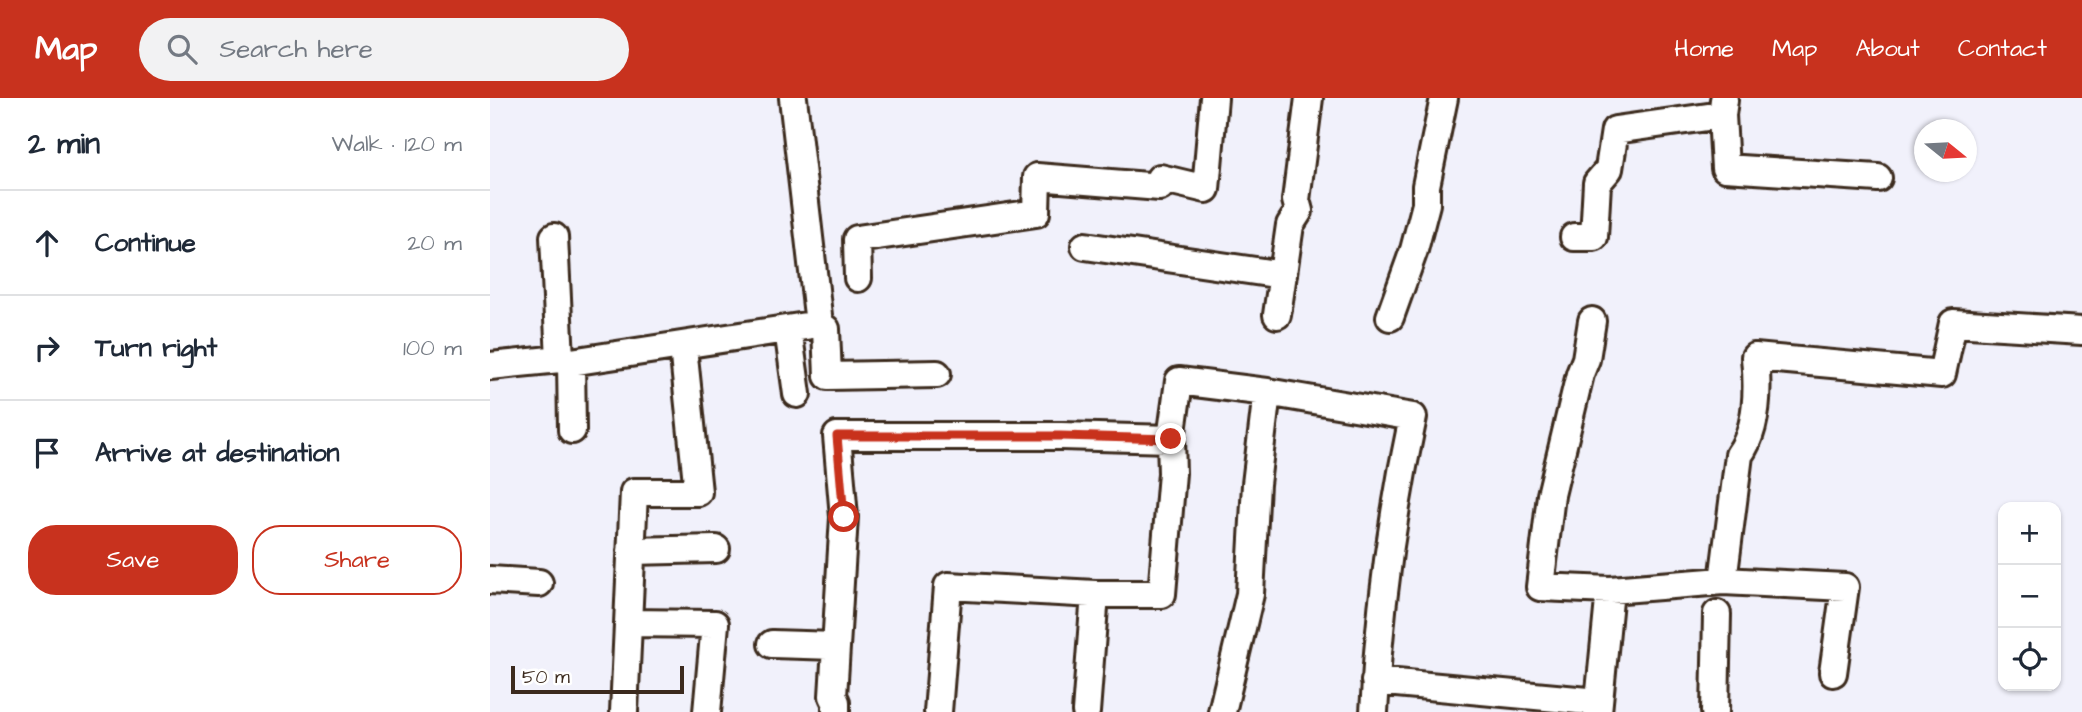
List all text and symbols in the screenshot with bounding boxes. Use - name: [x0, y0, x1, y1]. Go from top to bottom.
- search box: [139, 18, 629, 81]
- text: Map: [35, 26, 97, 72]
- icon: search: [163, 30, 201, 68]
- text: Search here: [219, 31, 373, 67]
- text: Home: [1674, 32, 1734, 66]
- text: Map: [1772, 32, 1817, 66]
- text: About: [1855, 32, 1920, 66]
- text: Contact: [1958, 32, 2047, 66]
- north arrow: [1914, 119, 1977, 182]
- text: 2 min: [28, 123, 100, 165]
- text: Walk · 120 m: [332, 128, 462, 160]
- icon: ahead: [28, 224, 66, 262]
- text: Continue: [95, 225, 196, 261]
- text: 20 m: [407, 227, 462, 259]
- icon: right: [28, 329, 66, 367]
- text: Turn right: [95, 330, 217, 366]
- text: 100 m: [403, 332, 462, 364]
- route end: [1155, 423, 1186, 454]
- icon: arrive: [28, 434, 66, 472]
- text: Arrive at destination: [95, 435, 340, 471]
- route start: [828, 501, 859, 532]
- map controls: [1998, 502, 2061, 691]
- button: +: [1998, 502, 2061, 565]
- button: Save: [28, 525, 238, 595]
- button: Share: [252, 525, 462, 595]
- button: −: [1998, 565, 2061, 628]
- button: locate: [1998, 628, 2061, 691]
- scale bar: [511, 663, 684, 695]
- text: 50 m: [522, 664, 570, 691]

